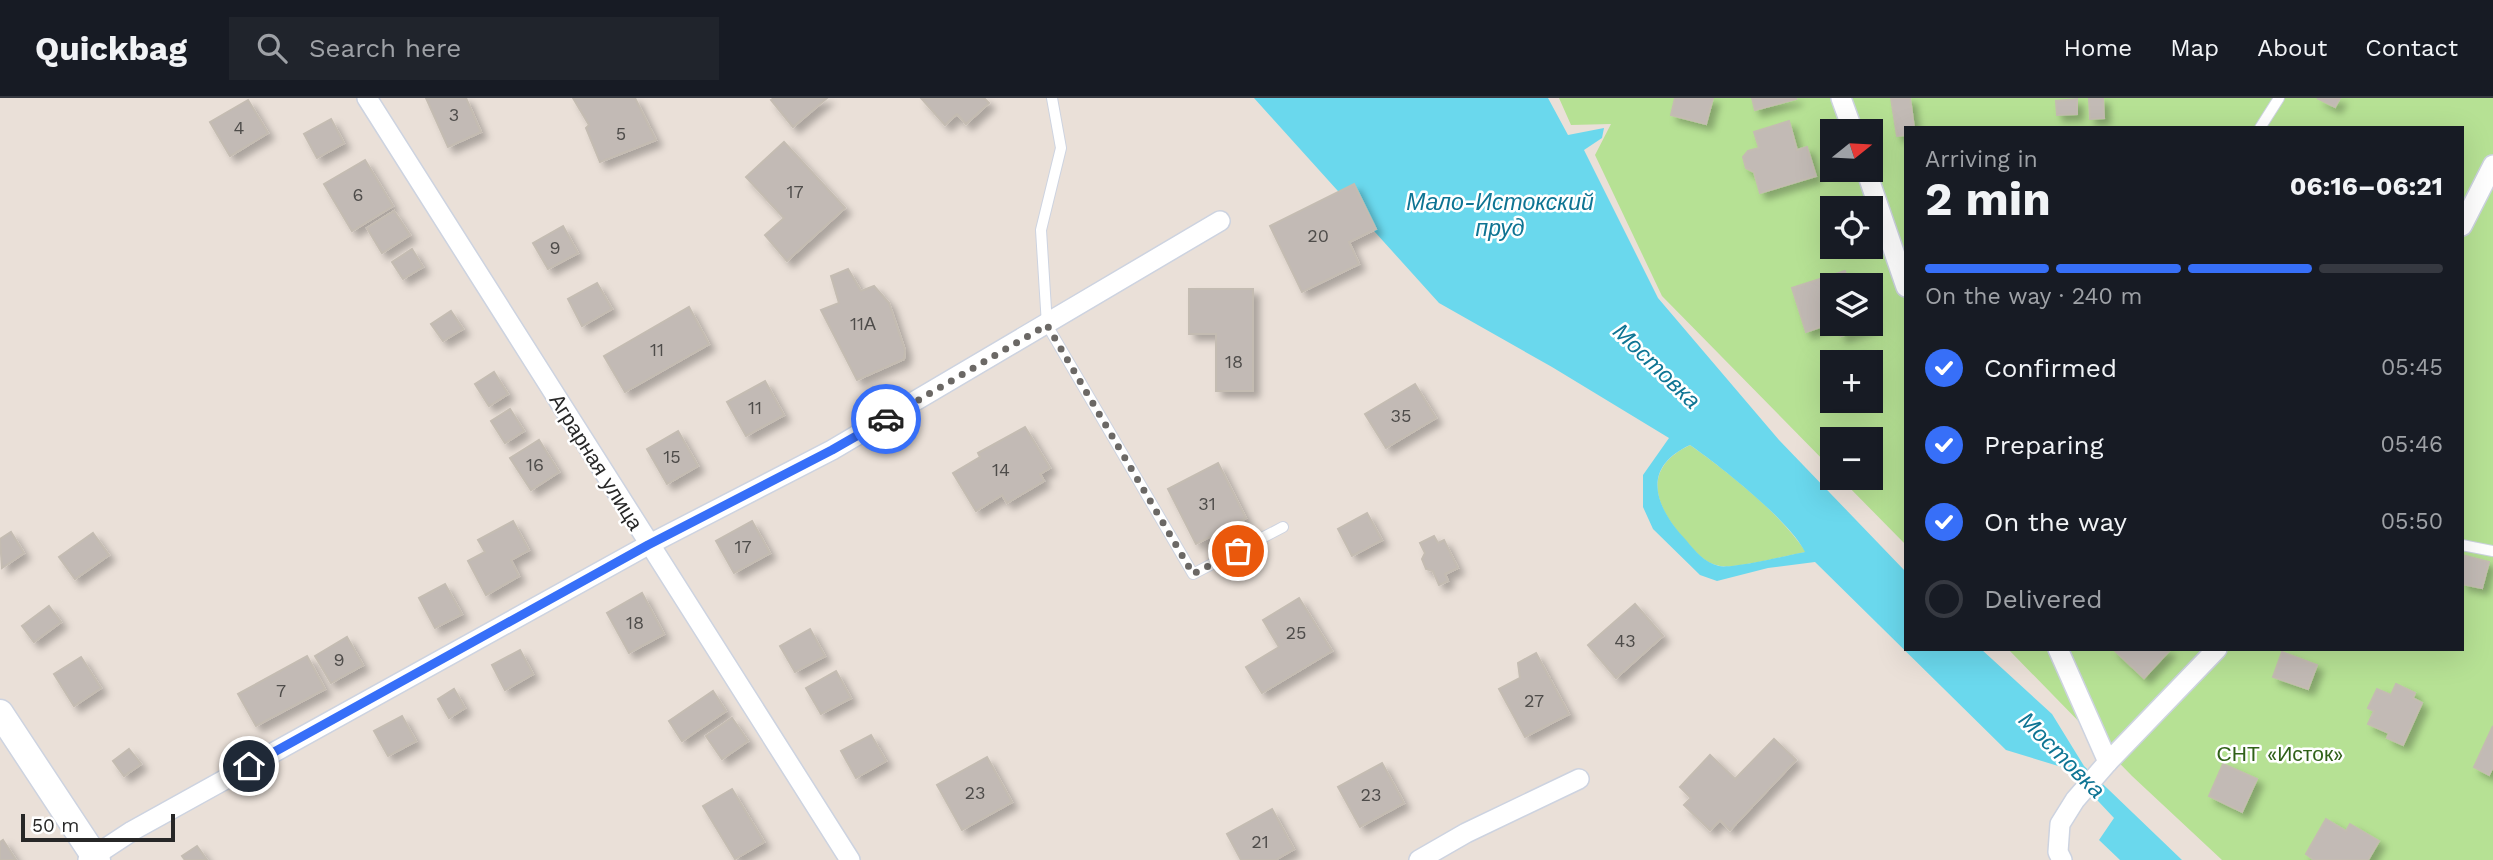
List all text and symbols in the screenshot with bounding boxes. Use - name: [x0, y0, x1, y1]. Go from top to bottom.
- search box: [229, 17, 719, 80]
- text: Quickbag: [35, 29, 187, 68]
- icon: search: [253, 29, 291, 67]
- text: Search here: [309, 33, 461, 63]
- text: Home: [2064, 34, 2132, 62]
- text: Map: [2170, 34, 2219, 62]
- text: About: [2257, 34, 2327, 62]
- text: Contact: [2365, 34, 2458, 62]
- house number: 3: [449, 104, 459, 125]
- house number: 4: [234, 117, 245, 138]
- north arrow: [1820, 119, 1883, 182]
- map controls: [1820, 119, 1883, 490]
- house number: 5: [616, 123, 626, 144]
- text: Arriving in: [1925, 146, 2038, 173]
- text: 06:16–06:21: [2290, 171, 2443, 201]
- text: 2 min: [1925, 172, 2051, 226]
- house number: 17: [786, 181, 804, 202]
- house number: 6: [353, 184, 363, 205]
- water label: Мало-Истокский пруд: [1406, 189, 1594, 242]
- button: locate: [1820, 196, 1883, 259]
- house number: 20: [1307, 225, 1329, 246]
- house number: 9: [549, 237, 561, 258]
- button: layers: [1820, 273, 1883, 336]
- text: On the way · 240 m: [1925, 283, 2143, 310]
- house number: 11А: [850, 313, 876, 334]
- water label: Мостовка: [1607, 318, 1706, 415]
- house number: 11: [650, 339, 664, 360]
- icon: check: [1925, 349, 1963, 387]
- button: +: [1820, 350, 1883, 413]
- house number: 18: [1225, 351, 1243, 372]
- text: Confirmed: [1984, 353, 2117, 383]
- text: 05:45: [2381, 354, 2443, 381]
- courier: [851, 384, 921, 454]
- street label: Аграрная улица: [544, 389, 649, 535]
- house number: 11: [748, 397, 762, 418]
- icon: car: [867, 400, 905, 438]
- house number: 35: [1391, 405, 1411, 426]
- icon: check: [1925, 426, 1963, 464]
- button: −: [1820, 427, 1883, 490]
- text: Preparing: [1984, 430, 2104, 460]
- text: 05:46: [2380, 431, 2443, 458]
- house number: 15: [663, 446, 681, 467]
- house number: 16: [526, 454, 544, 475]
- house number: 14: [992, 459, 1010, 480]
- house number: 31: [1198, 493, 1216, 514]
- icon: check: [1925, 503, 1963, 541]
- text: On the way: [1984, 507, 2127, 537]
- text: 05:50: [2381, 508, 2443, 535]
- pin: [1208, 521, 1268, 581]
- icon: bag: [1219, 532, 1257, 570]
- house number: 17: [734, 536, 752, 557]
- text: Delivered: [1984, 584, 2103, 614]
- house number: 18: [626, 612, 644, 633]
- house number: 25: [1286, 622, 1306, 643]
- house number: 43: [1614, 630, 1636, 651]
- house number: 9: [333, 649, 345, 670]
- house number: 7: [276, 680, 286, 701]
- house number: 27: [1524, 690, 1544, 711]
- water label: Мостовка: [2013, 707, 2110, 804]
- pin: [219, 736, 279, 796]
- park label: СНТ «Исток»: [2217, 741, 2343, 766]
- icon: home: [230, 747, 268, 785]
- house number: 23: [965, 782, 986, 803]
- house number: 23: [1361, 784, 1382, 805]
- scale bar: [21, 811, 175, 843]
- text: 50 m: [32, 814, 79, 837]
- house number: 21: [1251, 831, 1269, 852]

